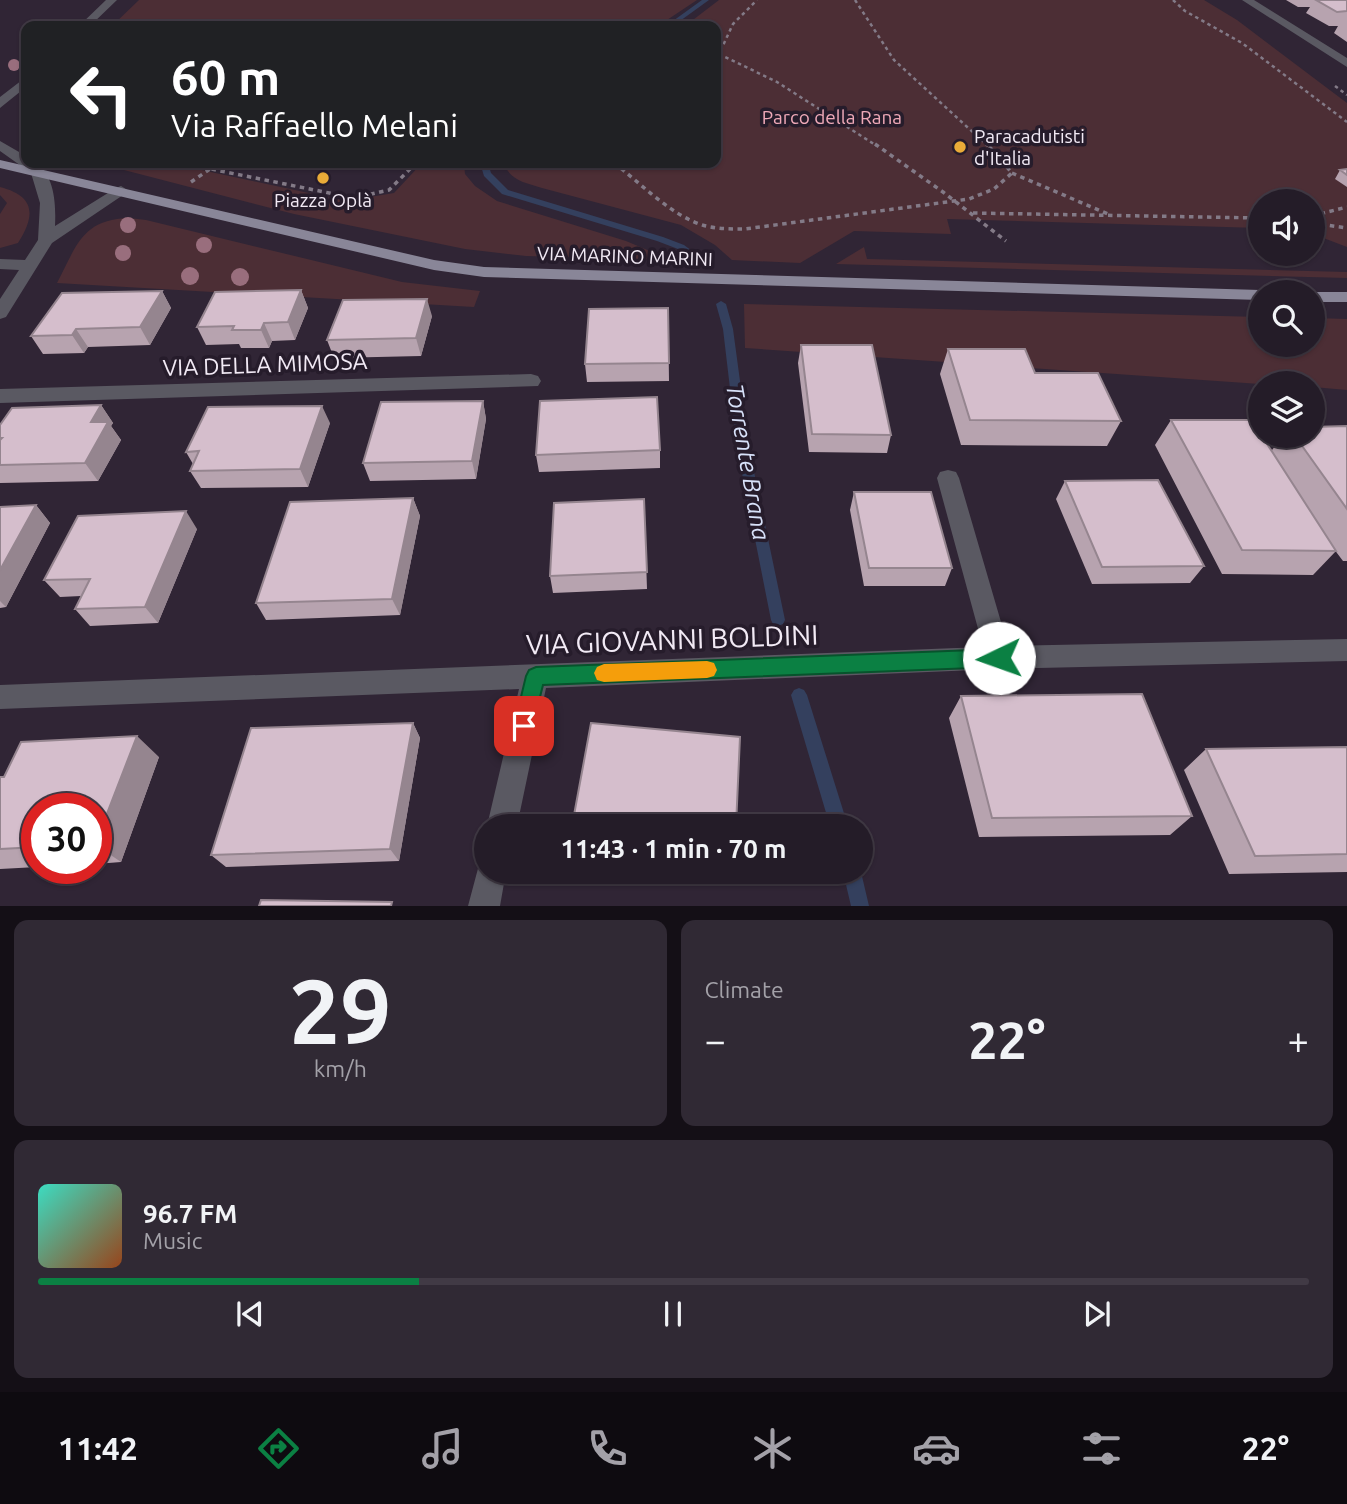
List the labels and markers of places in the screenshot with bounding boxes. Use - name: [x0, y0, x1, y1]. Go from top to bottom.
- place label: Paracadutisti d'Italia: [974, 125, 1085, 169]
- marker: Paracadutisti d'Italia: [952, 139, 968, 155]
- marker: Piazza Oplà: [315, 170, 331, 186]
- place label: Piazza Oplà: [274, 189, 372, 211]
- pin: [494, 696, 554, 756]

